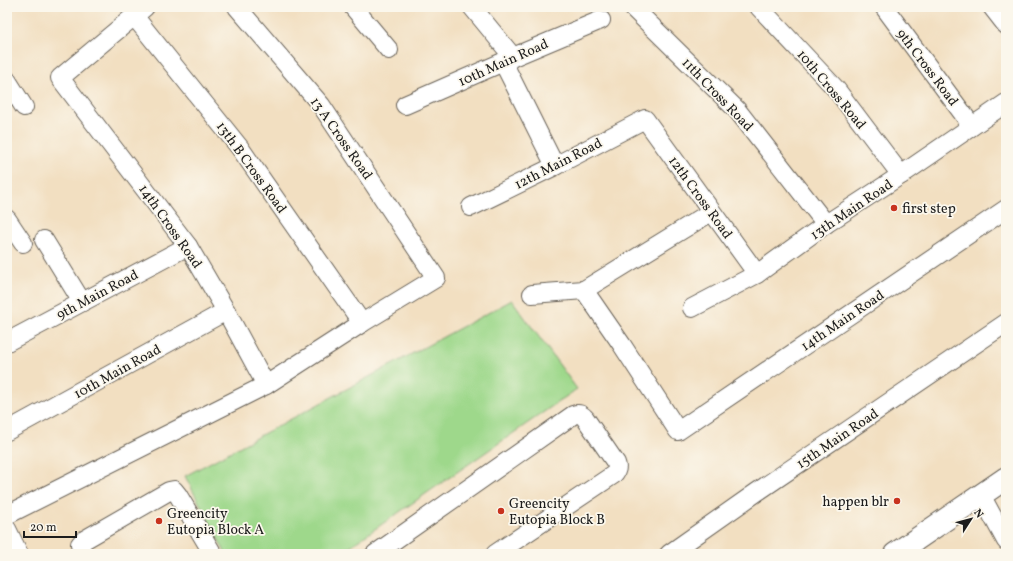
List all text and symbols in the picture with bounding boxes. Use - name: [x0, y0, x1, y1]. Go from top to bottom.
- street label: 9th Cross Road: [891, 25, 962, 111]
- street label: 10th Main Road: [455, 35, 552, 92]
- street label: 10th Cross Road: [792, 46, 870, 134]
- street label: 11th Cross Road: [677, 54, 757, 136]
- street label: 13 A Cross Road: [305, 94, 376, 184]
- street label: 13th B Cross Road: [211, 118, 291, 218]
- street label: 12th Main Road: [512, 134, 606, 195]
- street label: 12th Cross Road: [663, 153, 736, 243]
- street label: 13th Main Road: [807, 176, 897, 245]
- street label: 14th Cross Road: [134, 181, 206, 273]
- place label: first step: [902, 200, 956, 219]
- marker: first step: [889, 203, 899, 213]
- street label: 9th Main Road: [53, 266, 142, 325]
- street label: 14th Main Road: [797, 286, 888, 356]
- street label: 10th Main Road: [71, 340, 165, 404]
- street label: 15th Main Road: [793, 405, 883, 474]
- place label: happen blr: [822, 493, 889, 512]
- place label: Greencity Eutopia Block B: [509, 495, 605, 530]
- marker: happen blr: [892, 496, 902, 506]
- north arrow: [951, 499, 991, 539]
- place label: Greencity Eutopia Block A: [167, 505, 264, 540]
- marker: Greencity Eutopia Block B: [496, 506, 506, 516]
- text: N: [969, 506, 986, 522]
- scale bar: [24, 513, 76, 539]
- marker: Greencity Eutopia Block A: [154, 516, 164, 526]
- text: 20 m: [30, 520, 57, 536]

